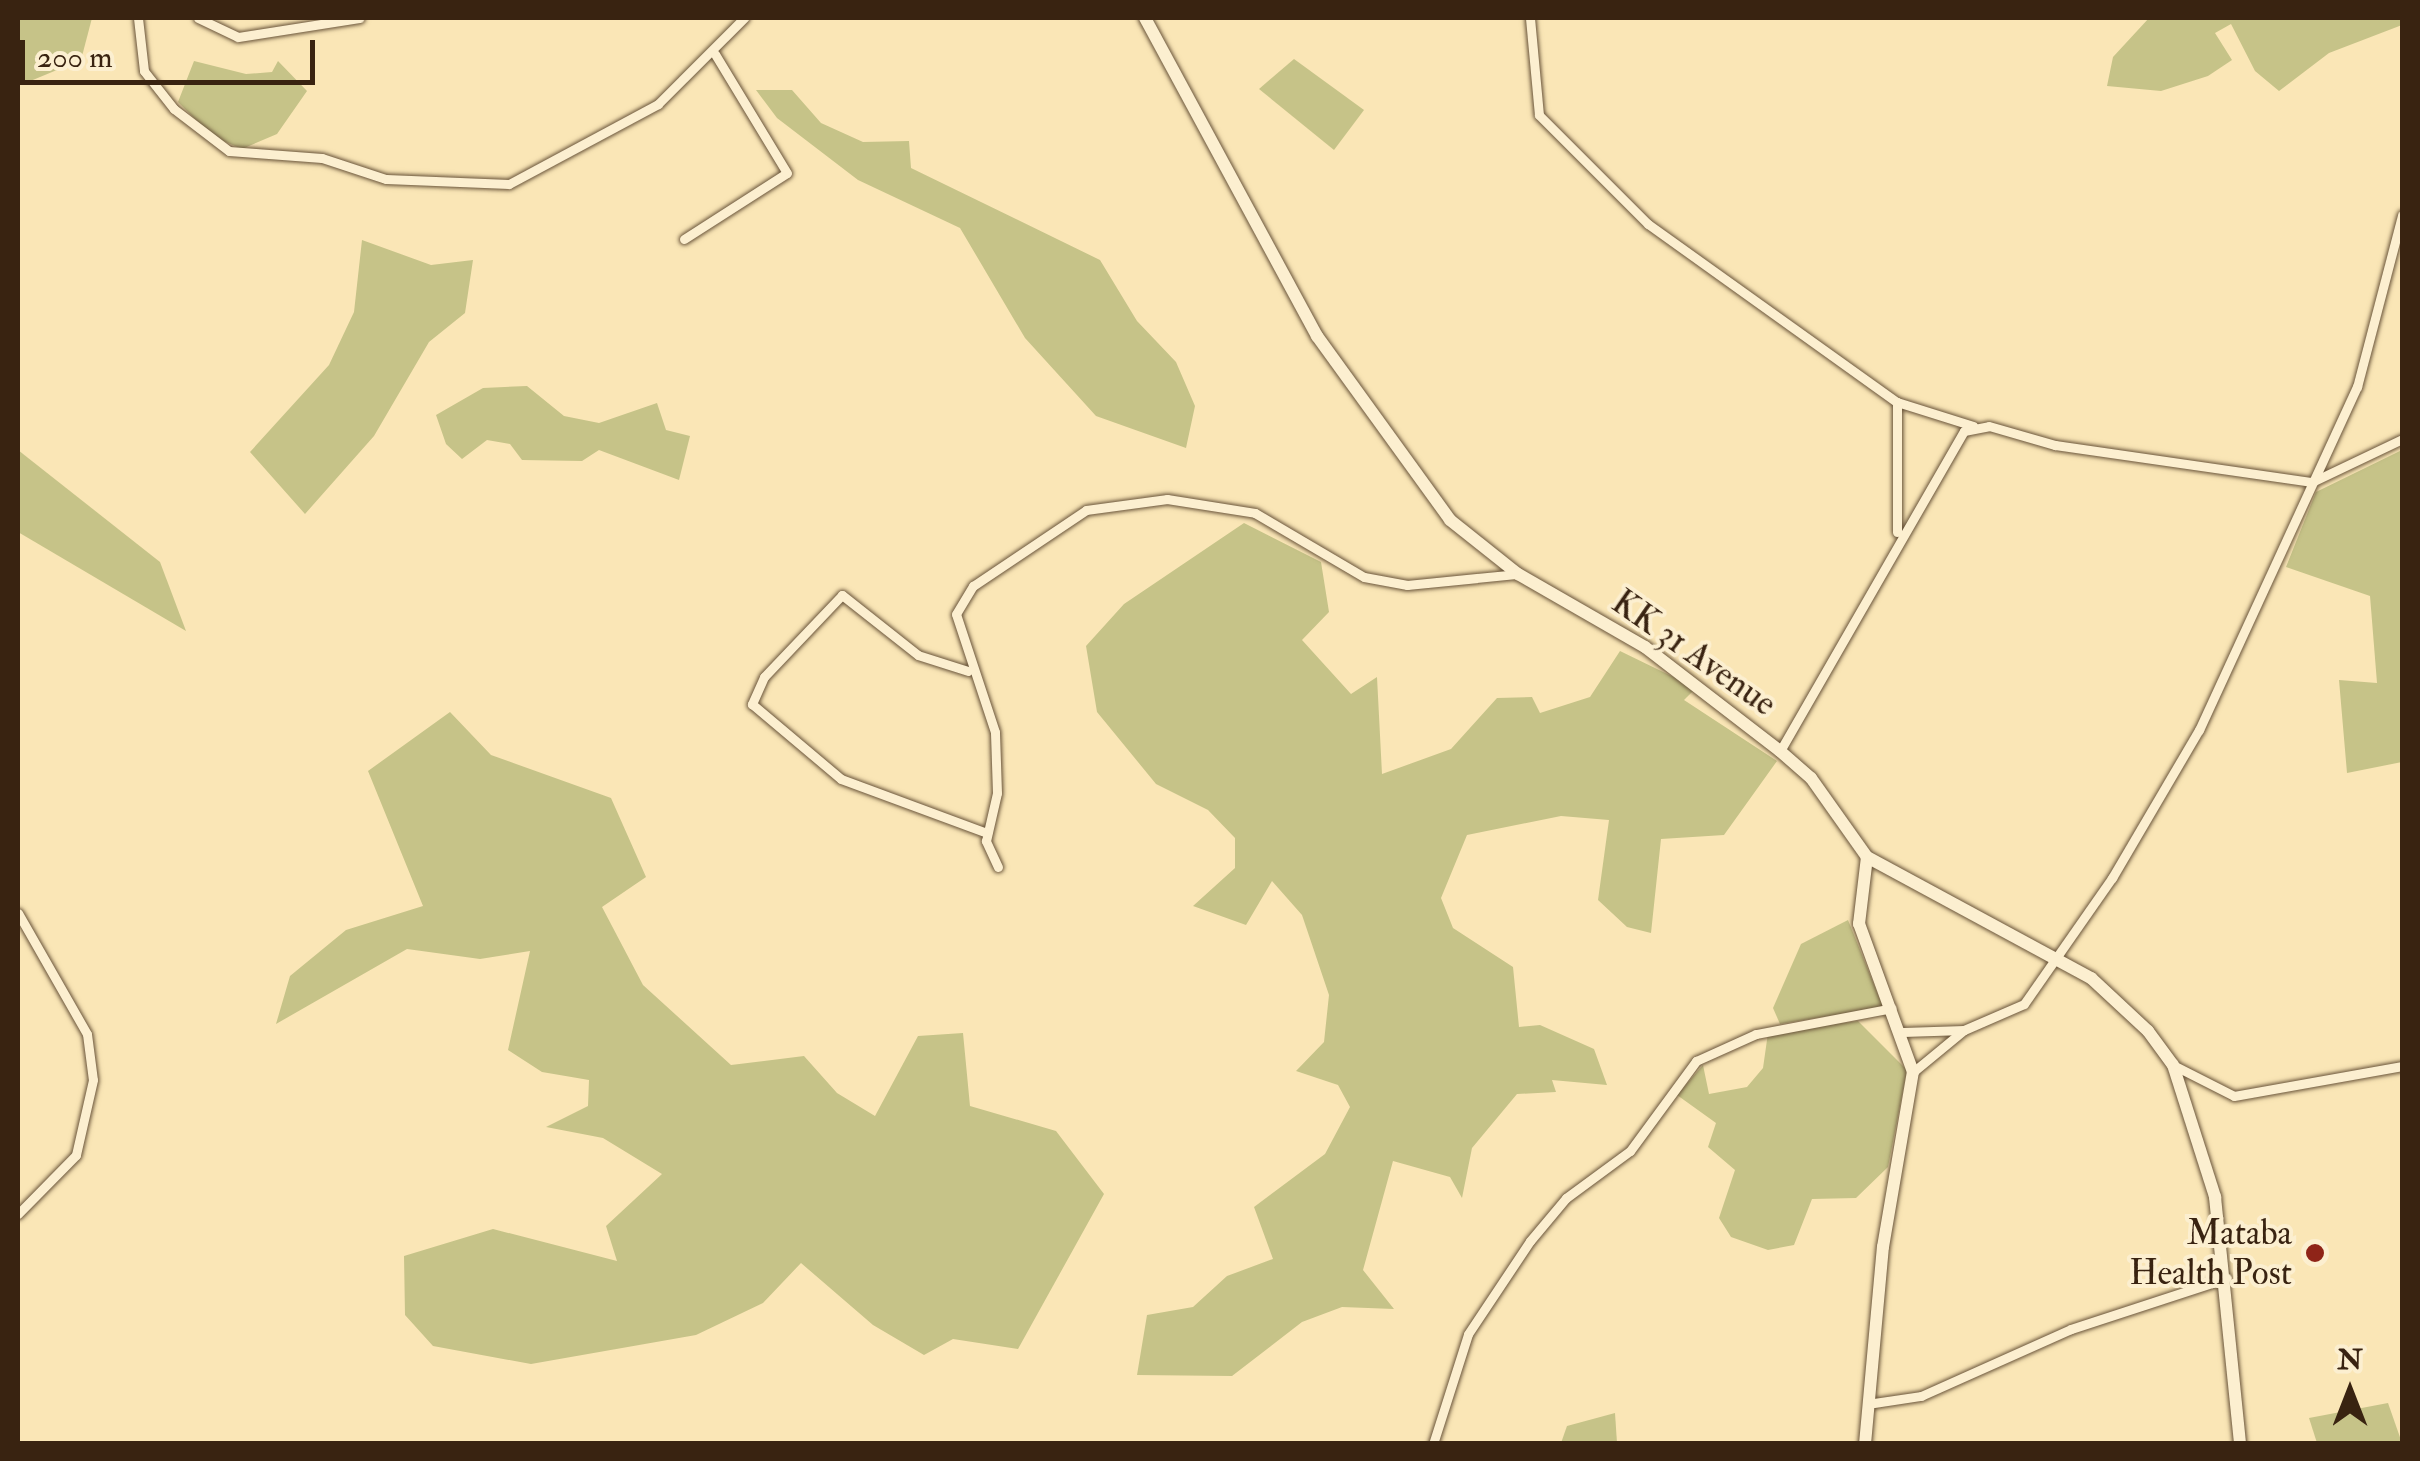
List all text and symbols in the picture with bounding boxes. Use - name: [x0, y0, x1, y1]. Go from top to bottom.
- scale bar: [25, 20, 320, 82]
- text: 200 m: [37, 39, 113, 76]
- street label: KK 31 Avenue: [1604, 581, 1784, 725]
- place label: Mataba Health Post: [2129, 1212, 2292, 1294]
- marker: Mataba Health Post: [2302, 1240, 2328, 1266]
- north arrow: [2300, 1341, 2400, 1441]
- text: N: [2337, 1343, 2363, 1378]

